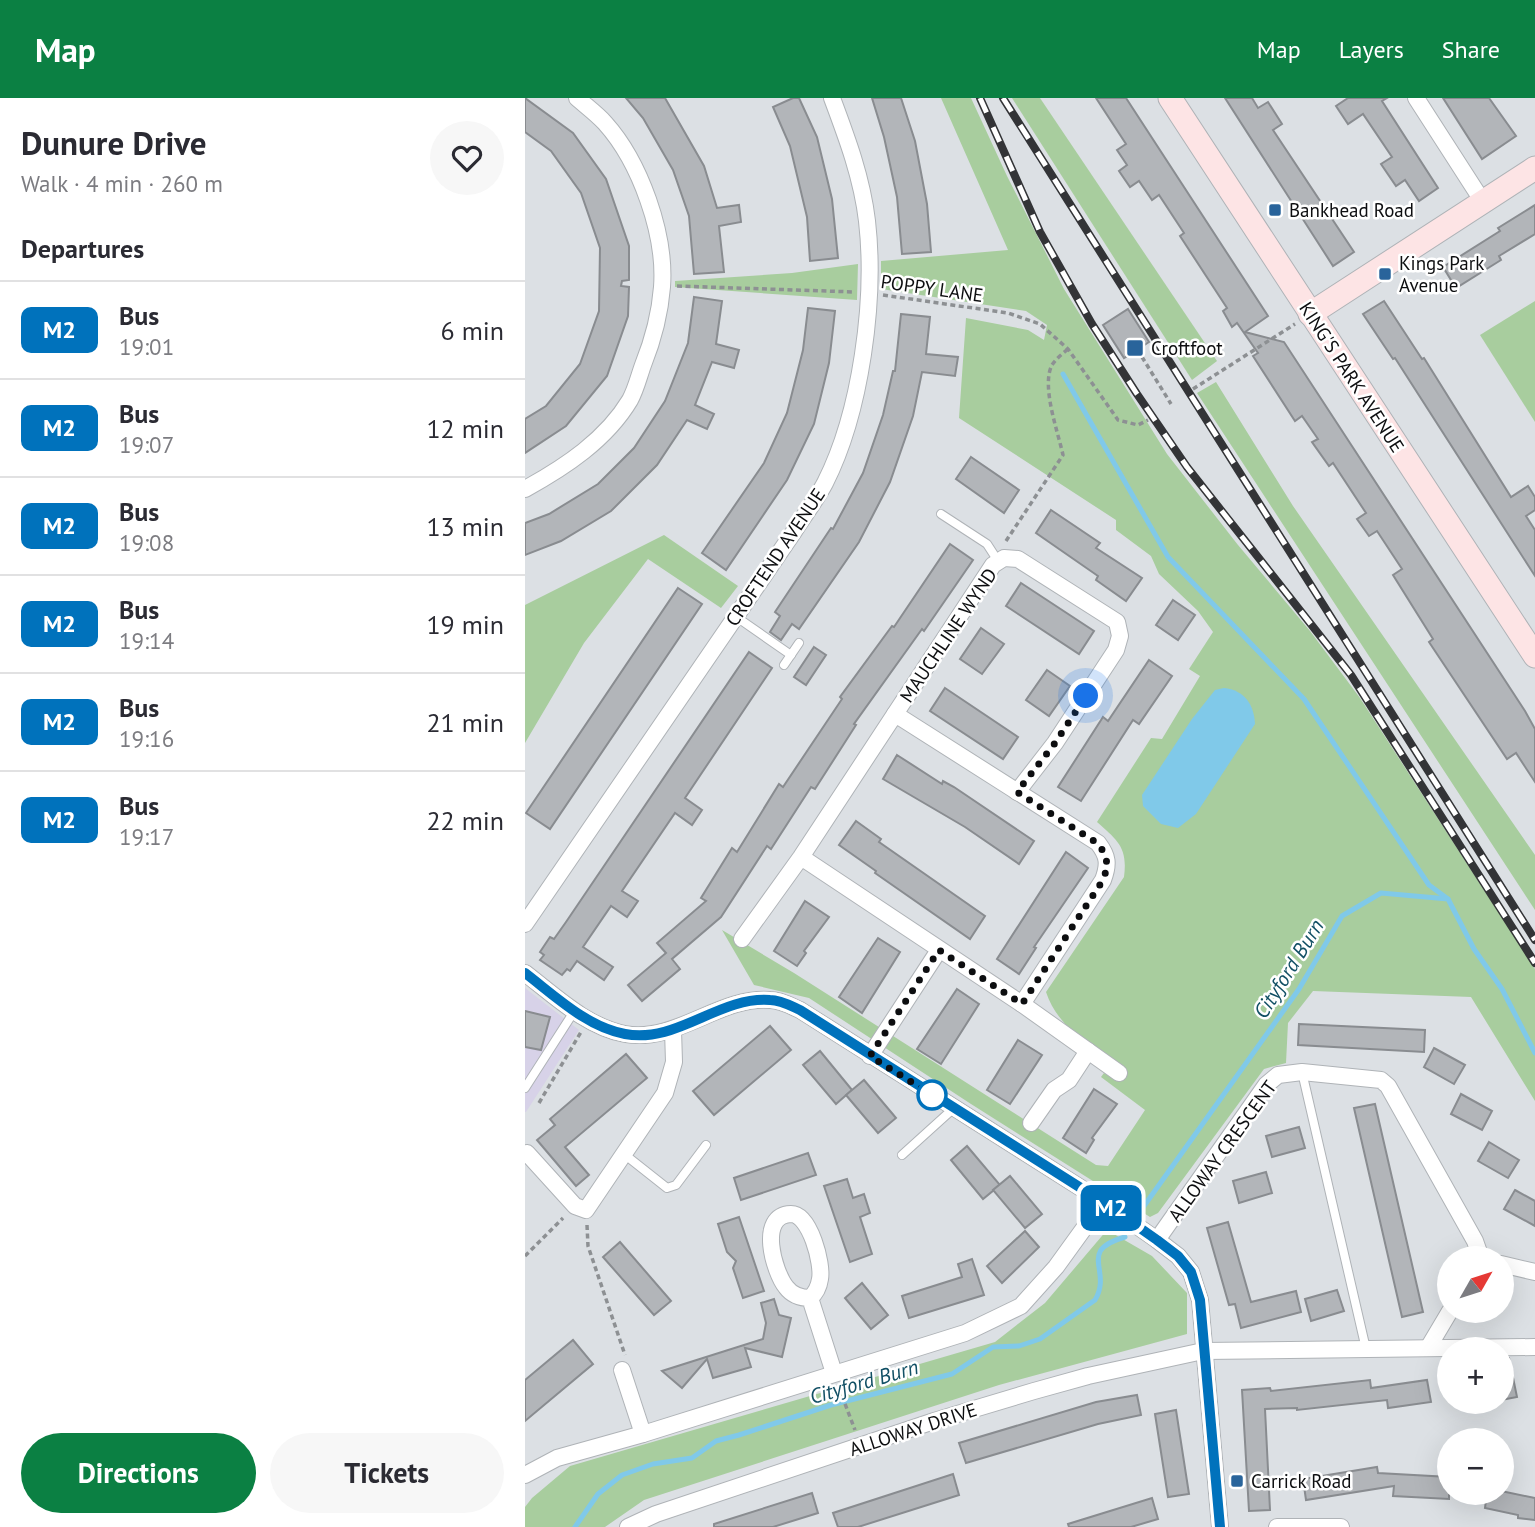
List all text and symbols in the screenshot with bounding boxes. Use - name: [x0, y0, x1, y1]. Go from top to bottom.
- text: Map: [35, 28, 96, 71]
- text: Map: [1257, 34, 1301, 65]
- text: Layers: [1339, 34, 1404, 65]
- text: Share: [1442, 34, 1500, 65]
- text: Dunure Drive: [21, 121, 207, 164]
- button: heart: [430, 121, 504, 195]
- text: Walk · 4 min · 260 m: [21, 169, 223, 198]
- place label: Bankhead Road: [1289, 198, 1414, 222]
- marker: Bankhead Road: [1267, 202, 1283, 218]
- text: Departures: [21, 232, 144, 265]
- place label: Kings Park Avenue: [1399, 251, 1484, 297]
- marker: Kings Park Avenue: [1377, 266, 1393, 282]
- street label: POPPY LANE: [879, 269, 985, 307]
- street label: KING'S PARK AVENUE: [1294, 297, 1410, 457]
- text: Bus: [119, 299, 159, 332]
- text: M2: [43, 314, 76, 345]
- text: 6 min: [441, 314, 504, 347]
- text: 19:01: [119, 332, 174, 361]
- place label: Croftfoot: [1151, 336, 1223, 360]
- marker: Croftfoot: [1125, 338, 1145, 358]
- text: Bus: [119, 397, 159, 430]
- text: M2: [43, 412, 76, 443]
- text: 12 min: [426, 412, 504, 445]
- text: 19:07: [119, 430, 174, 459]
- street label: CROFTEND AVENUE: [720, 483, 830, 631]
- text: Bus: [119, 495, 159, 528]
- text: M2: [43, 510, 76, 541]
- text: 13 min: [426, 510, 504, 543]
- text: 19:08: [119, 528, 174, 557]
- street label: MAUCHLINE WYND: [894, 563, 1002, 707]
- text: Bus: [119, 593, 159, 626]
- text: M2: [43, 608, 76, 639]
- text: 19 min: [426, 608, 504, 641]
- text: 19:14: [119, 626, 174, 655]
- your location: [1068, 678, 1103, 713]
- text: Bus: [119, 691, 159, 724]
- text: M2: [43, 706, 76, 737]
- text: 21 min: [426, 706, 504, 739]
- text: 19:16: [119, 724, 174, 753]
- text: Bus: [119, 789, 159, 822]
- text: M2: [43, 804, 76, 835]
- text: 22 min: [426, 804, 504, 837]
- text: 19:17: [119, 822, 174, 851]
- water label: Cityford Burn: [1247, 914, 1330, 1023]
- street label: ALLOWAY CRESCENT: [1163, 1075, 1282, 1226]
- unlabelled marker: [917, 1080, 947, 1110]
- line badge: M2: [1079, 1185, 1143, 1231]
- text: M2: [1095, 1192, 1127, 1223]
- north arrow: [1437, 1246, 1514, 1323]
- map controls: [1437, 1246, 1514, 1505]
- button: +: [1437, 1337, 1514, 1414]
- water label: Cityford Burn: [806, 1353, 921, 1410]
- street label: ALLOWAY DRIVE: [846, 1397, 980, 1461]
- button: −: [1437, 1428, 1514, 1505]
- button: Directions: [21, 1433, 256, 1513]
- button: Tickets: [270, 1433, 504, 1513]
- place label: Carrick Road: [1251, 1469, 1351, 1493]
- marker: Carrick Road: [1229, 1473, 1245, 1489]

